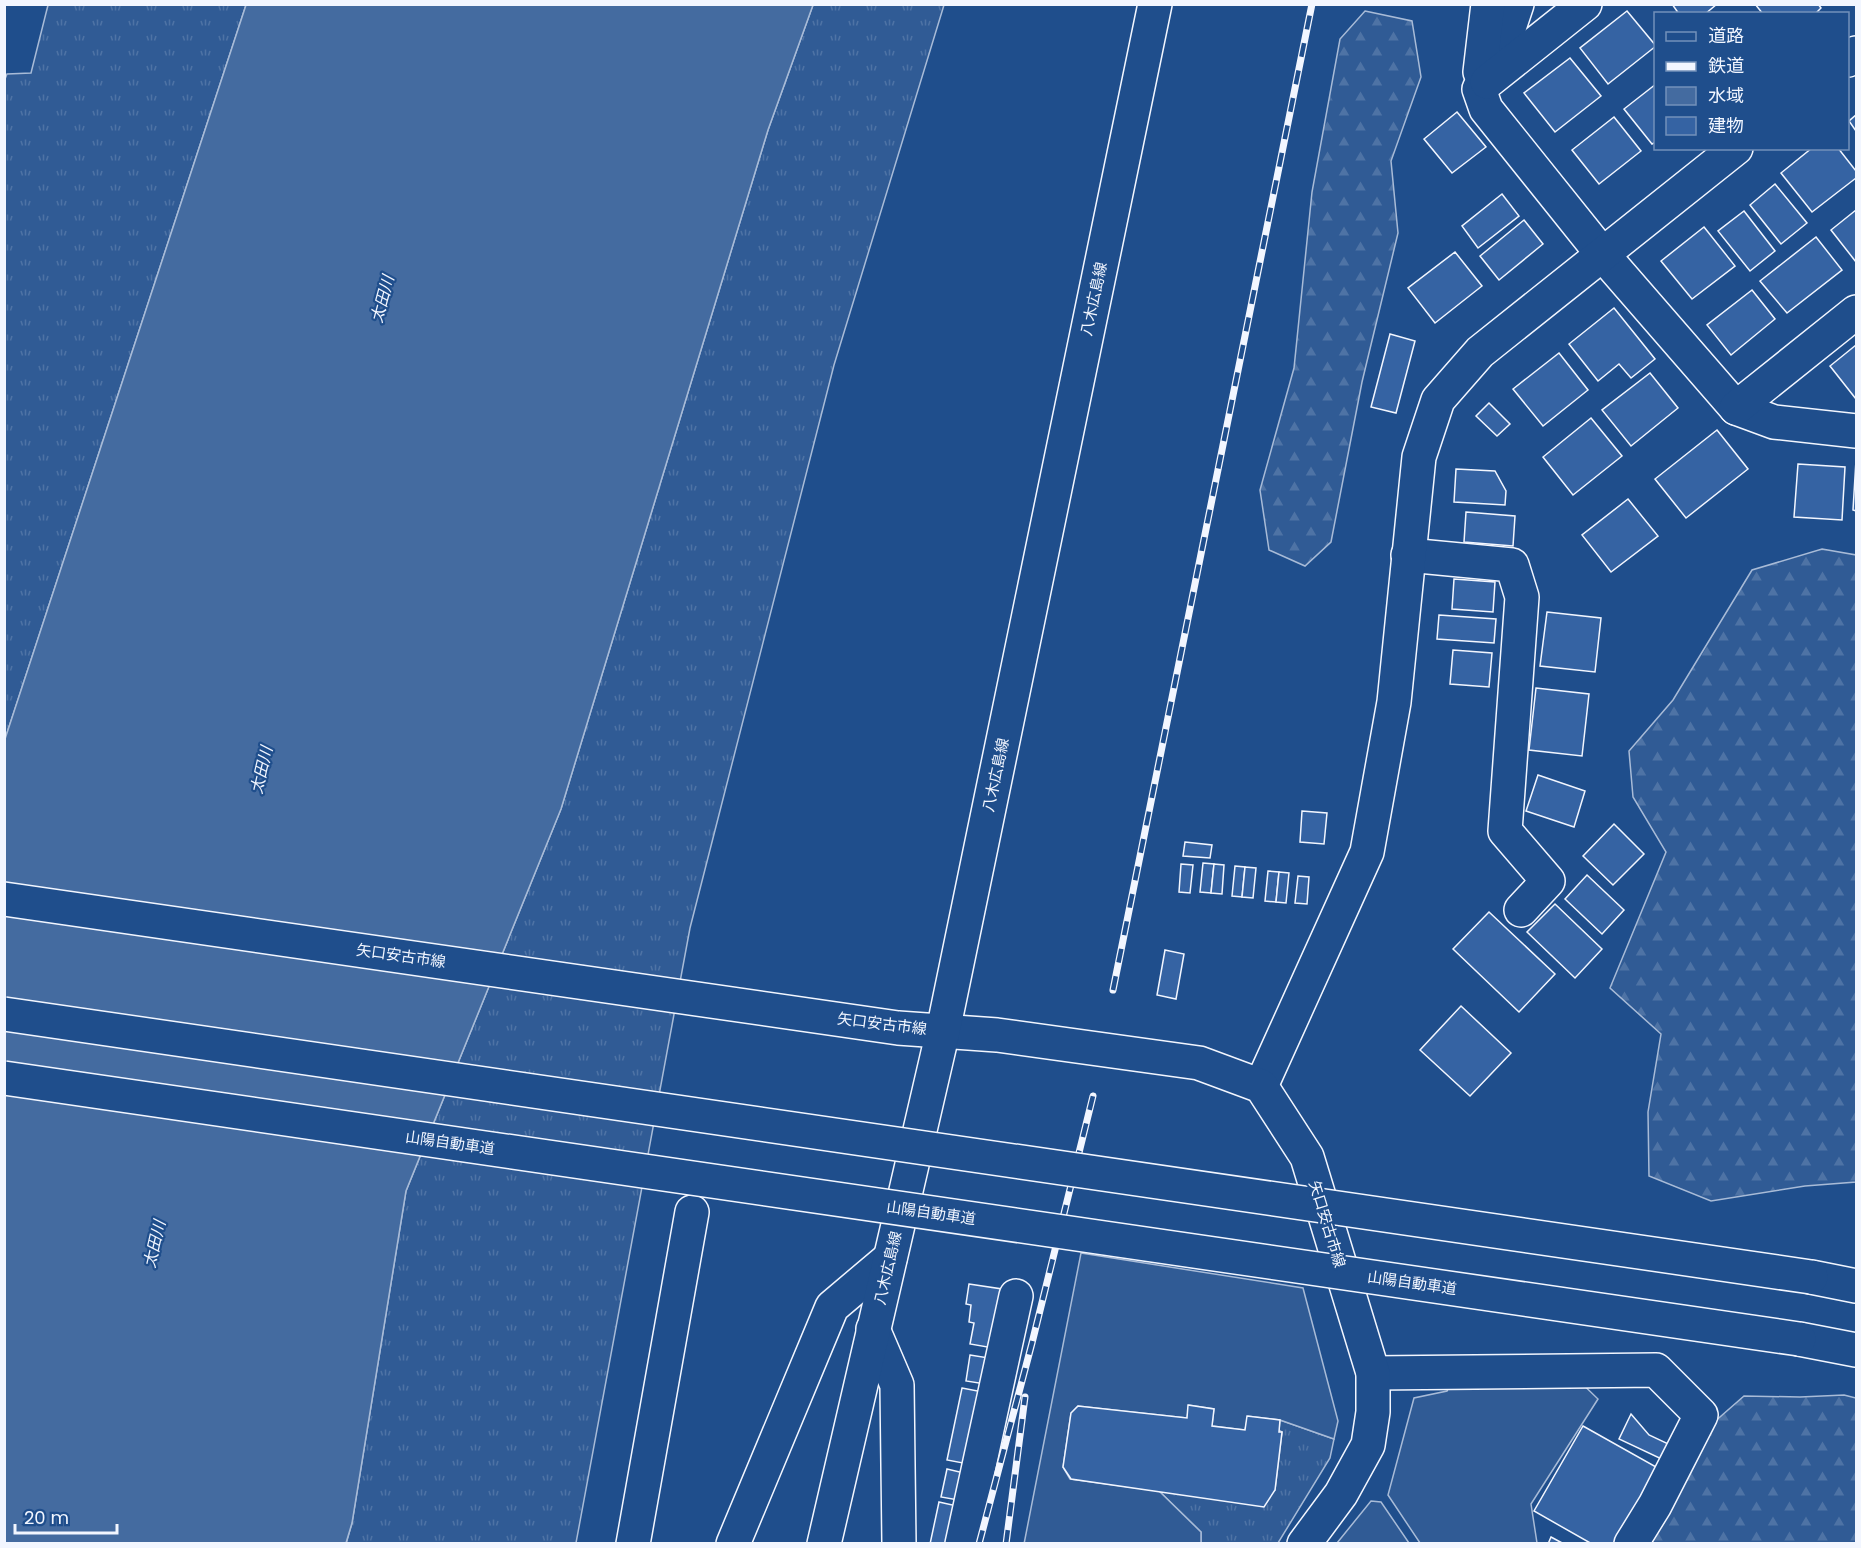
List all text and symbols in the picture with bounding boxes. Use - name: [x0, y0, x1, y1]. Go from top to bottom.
- legend: [1654, 12, 1849, 150]
- text: 道路: [1708, 23, 1744, 48]
- text: 鉄道: [1708, 53, 1744, 78]
- text: 水域: [1708, 83, 1744, 108]
- text: 建物: [1708, 113, 1744, 138]
- street label: 八木広島線: [1075, 260, 1112, 338]
- water label: 太田川: [365, 271, 400, 325]
- street label: 八木広島線: [977, 736, 1014, 814]
- water label: 太田川: [245, 742, 279, 796]
- street label: 矢口安古市線: [355, 939, 447, 972]
- street label: 矢口安古市線: [836, 1008, 928, 1039]
- street label: 山陽自動車道: [404, 1126, 496, 1159]
- street label: 矢口安古市線: [1304, 1178, 1351, 1270]
- street label: 山陽自動車道: [885, 1196, 977, 1229]
- water label: 太田川: [138, 1216, 172, 1270]
- street label: 八木広島線: [869, 1229, 906, 1307]
- street label: 山陽自動車道: [1366, 1266, 1458, 1299]
- scale bar: [15, 1497, 117, 1535]
- text: 20 m: [24, 1505, 69, 1530]

